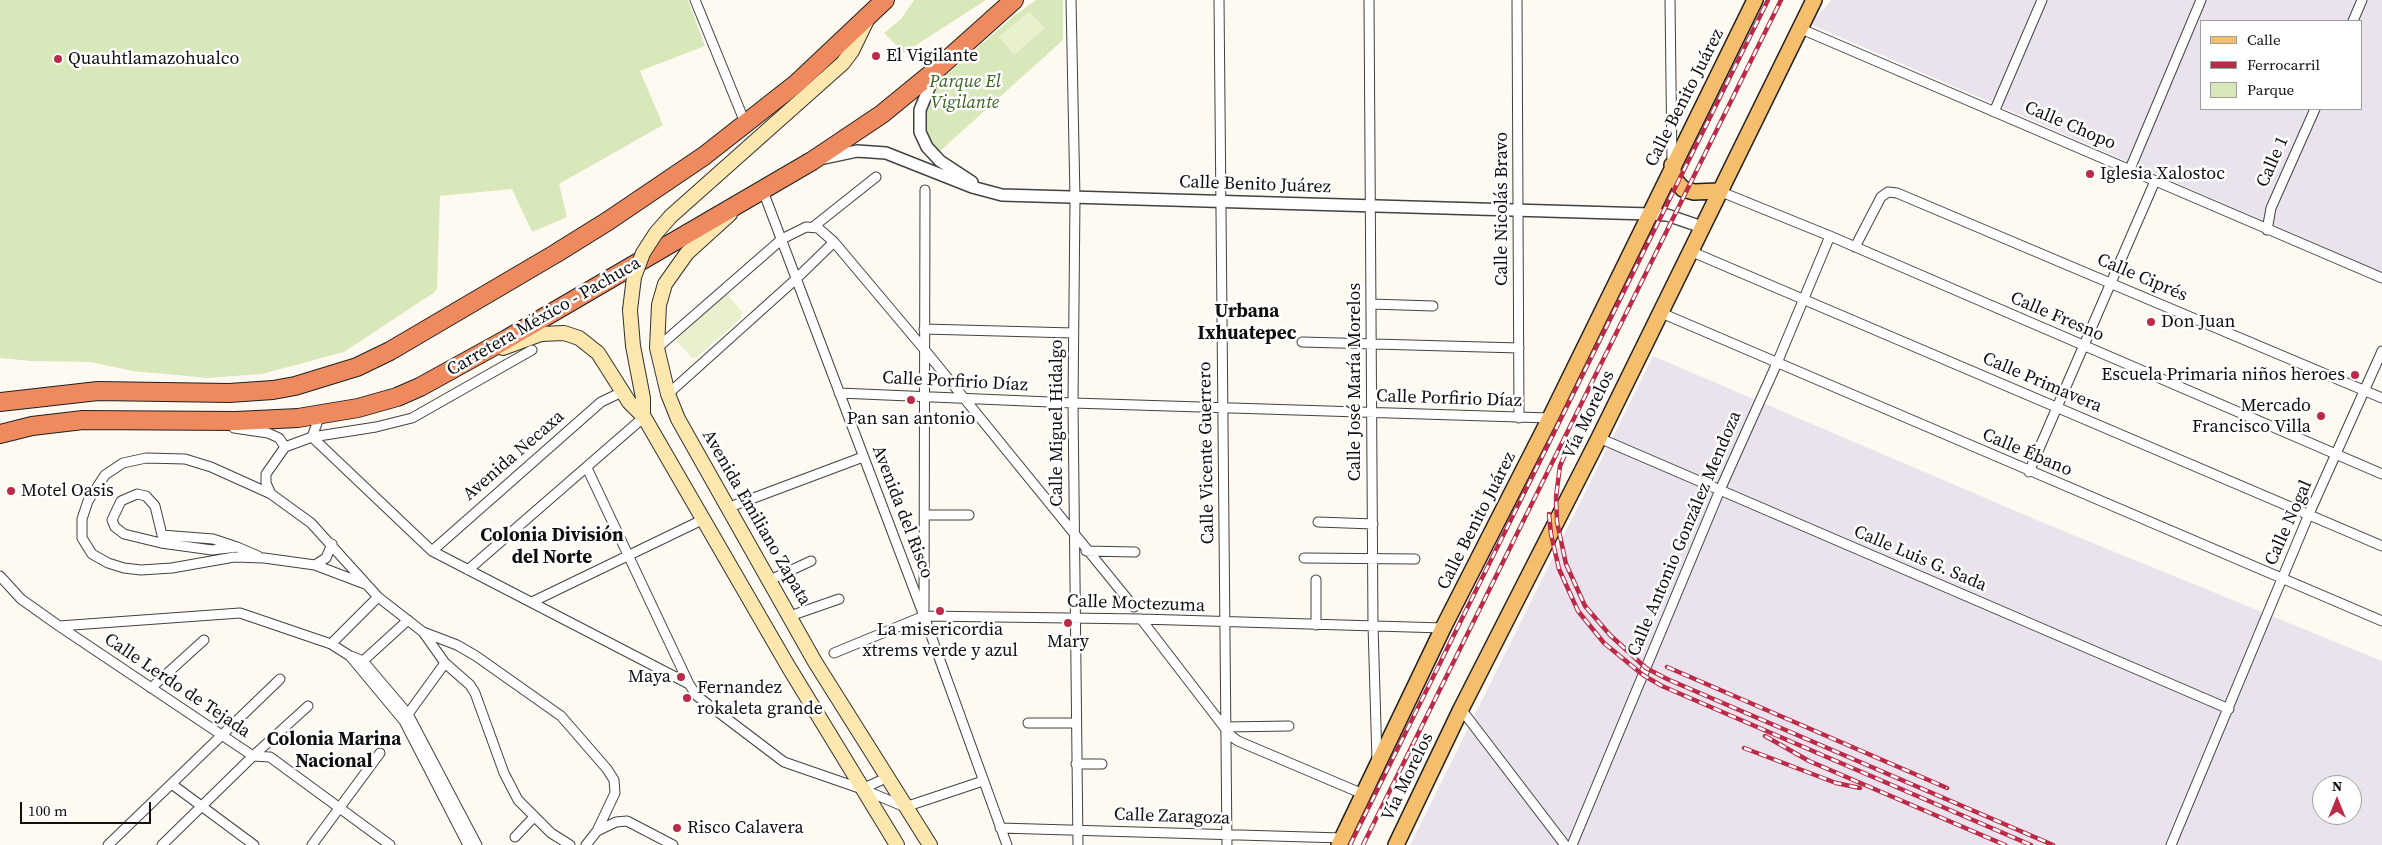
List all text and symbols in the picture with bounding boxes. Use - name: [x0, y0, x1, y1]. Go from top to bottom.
- legend: [2200, 20, 2362, 110]
- street label: Calle Benito Juárez: [1641, 25, 1729, 171]
- text: Calle: [2247, 29, 2281, 50]
- place label: El Vigilante: [886, 45, 978, 67]
- place label: Quauhtlamazohualco: [68, 48, 239, 70]
- marker: El Vigilante: [870, 50, 882, 62]
- marker: Quauhtlamazohualco: [52, 53, 64, 65]
- text: Ferrocarril: [2247, 54, 2320, 75]
- park label: Parque El Vigilante: [929, 71, 1001, 114]
- text: Parque: [2247, 79, 2294, 100]
- street label: Calle Chopo: [2021, 97, 2119, 155]
- street label: Calle Nicolás Bravo: [1491, 132, 1513, 286]
- street label: Calle 1: [2252, 133, 2294, 191]
- place label: Iglesia Xalostoc: [2100, 163, 2225, 185]
- marker: Iglesia Xalostoc: [2084, 168, 2096, 180]
- street label: Calle Benito Juárez: [1179, 172, 1331, 198]
- street label: Calle Ciprés: [2094, 249, 2190, 307]
- street label: Carretera México - Pachuca: [443, 253, 645, 381]
- street label: Calle José María Morelos: [1344, 283, 1366, 481]
- street label: Calle Fresno: [2007, 288, 2107, 346]
- district label: Urbana Ixhuatepec: [1198, 301, 1296, 345]
- place label: Don Juan: [2161, 311, 2235, 333]
- marker: Don Juan: [2145, 316, 2157, 328]
- street label: Calle Miguel Hidalgo: [1046, 339, 1068, 507]
- street label: Calle Primavera: [1979, 348, 2105, 418]
- street label: Calle Vicente Guerrero: [1195, 361, 1219, 545]
- place label: Escuela Primaria niños heroes: [2101, 364, 2345, 386]
- street label: Calle Porfirio Díaz: [882, 367, 1028, 397]
- street label: Vía Morelos: [1558, 367, 1620, 463]
- marker: Escuela Primaria niños heroes: [2349, 369, 2361, 381]
- street label: Calle Porfirio Díaz: [1376, 386, 1522, 412]
- marker: Pan san antonio: [905, 394, 917, 406]
- place label: Mercado Francisco Villa: [2192, 395, 2311, 438]
- street label: Avenida Necaxa: [459, 406, 569, 506]
- place label: Pan san antonio: [847, 408, 975, 430]
- street label: Calle Antonio González Mendoza: [1623, 408, 1747, 660]
- marker: Mercado Francisco Villa: [2315, 410, 2327, 422]
- street label: Calle Ébano: [1979, 424, 2075, 482]
- street label: Avenida Emiliano Zapata: [697, 426, 815, 610]
- street label: Avenida del Risco: [867, 442, 937, 582]
- street label: Calle Benito Juárez: [1433, 448, 1521, 594]
- street label: Calle Nogal: [2261, 477, 2317, 569]
- place label: Motel Oasis: [21, 480, 114, 502]
- marker: Motel Oasis: [5, 485, 17, 497]
- street label: Calle Luis G. Sada: [1850, 521, 1990, 597]
- district label: Colonia División del Norte: [480, 525, 624, 569]
- street label: Calle Moctezuma: [1067, 591, 1205, 617]
- marker: La misericordia xtrems verde y azul: [934, 605, 946, 617]
- marker: Mary: [1062, 617, 1074, 629]
- place label: La misericordia xtrems verde y azul: [862, 619, 1018, 662]
- street label: Calle Lerdo de Tejada: [100, 629, 254, 743]
- place label: Mary: [1047, 631, 1089, 653]
- place label: Maya: [628, 666, 671, 688]
- marker: Maya: [675, 671, 687, 683]
- place label: Fernandez rokaleta grande: [697, 677, 823, 720]
- marker: Fernandez rokaleta grande: [681, 692, 693, 704]
- district label: Colonia Marina Nacional: [267, 729, 401, 773]
- street label: Vía Morelos: [1377, 729, 1439, 825]
- north arrow: [2312, 775, 2362, 825]
- text: N: [2332, 776, 2342, 796]
- scale bar: [22, 792, 154, 824]
- text: 100 m: [28, 800, 68, 821]
- street label: Calle Zaragoza: [1113, 804, 1231, 830]
- place label: Risco Calavera: [687, 817, 804, 839]
- marker: Risco Calavera: [671, 822, 683, 834]

